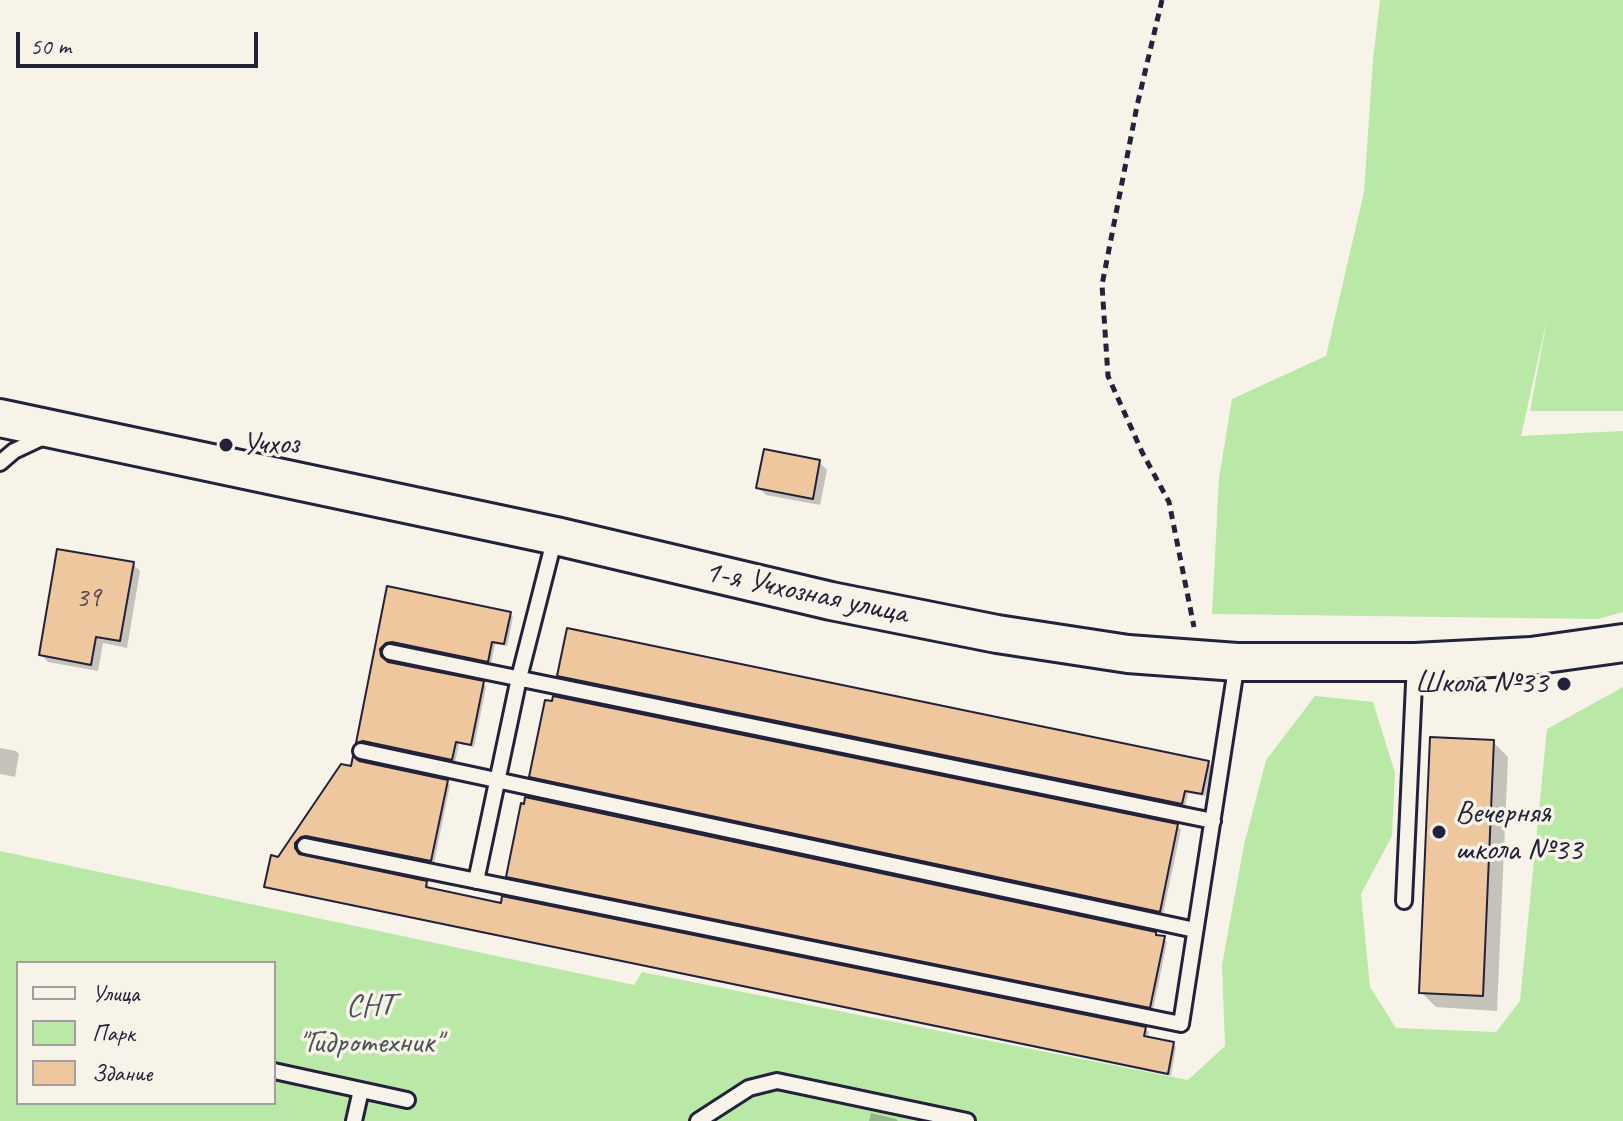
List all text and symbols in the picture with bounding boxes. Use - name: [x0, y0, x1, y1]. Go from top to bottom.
- scale bar: [20, 16, 262, 66]
- text: 50 m: [30, 31, 71, 61]
- place label: Учхоз: [242, 426, 298, 464]
- marker: Учхоз: [217, 436, 235, 454]
- street label: 1-я Учхозная улица: [701, 553, 911, 633]
- house number: 39: [75, 582, 101, 616]
- place label: Школа №33: [1414, 665, 1548, 703]
- marker: Школа №33: [1555, 675, 1573, 693]
- place label: Вечерняя школа №33: [1455, 795, 1582, 870]
- marker: Вечерняя школа №33: [1430, 823, 1448, 841]
- legend: [16, 961, 276, 1105]
- text: Улица: [92, 978, 140, 1008]
- park label: СНТ "Гидротехник": [298, 988, 442, 1063]
- text: Парк: [92, 1018, 135, 1048]
- text: Здание: [92, 1058, 152, 1088]

